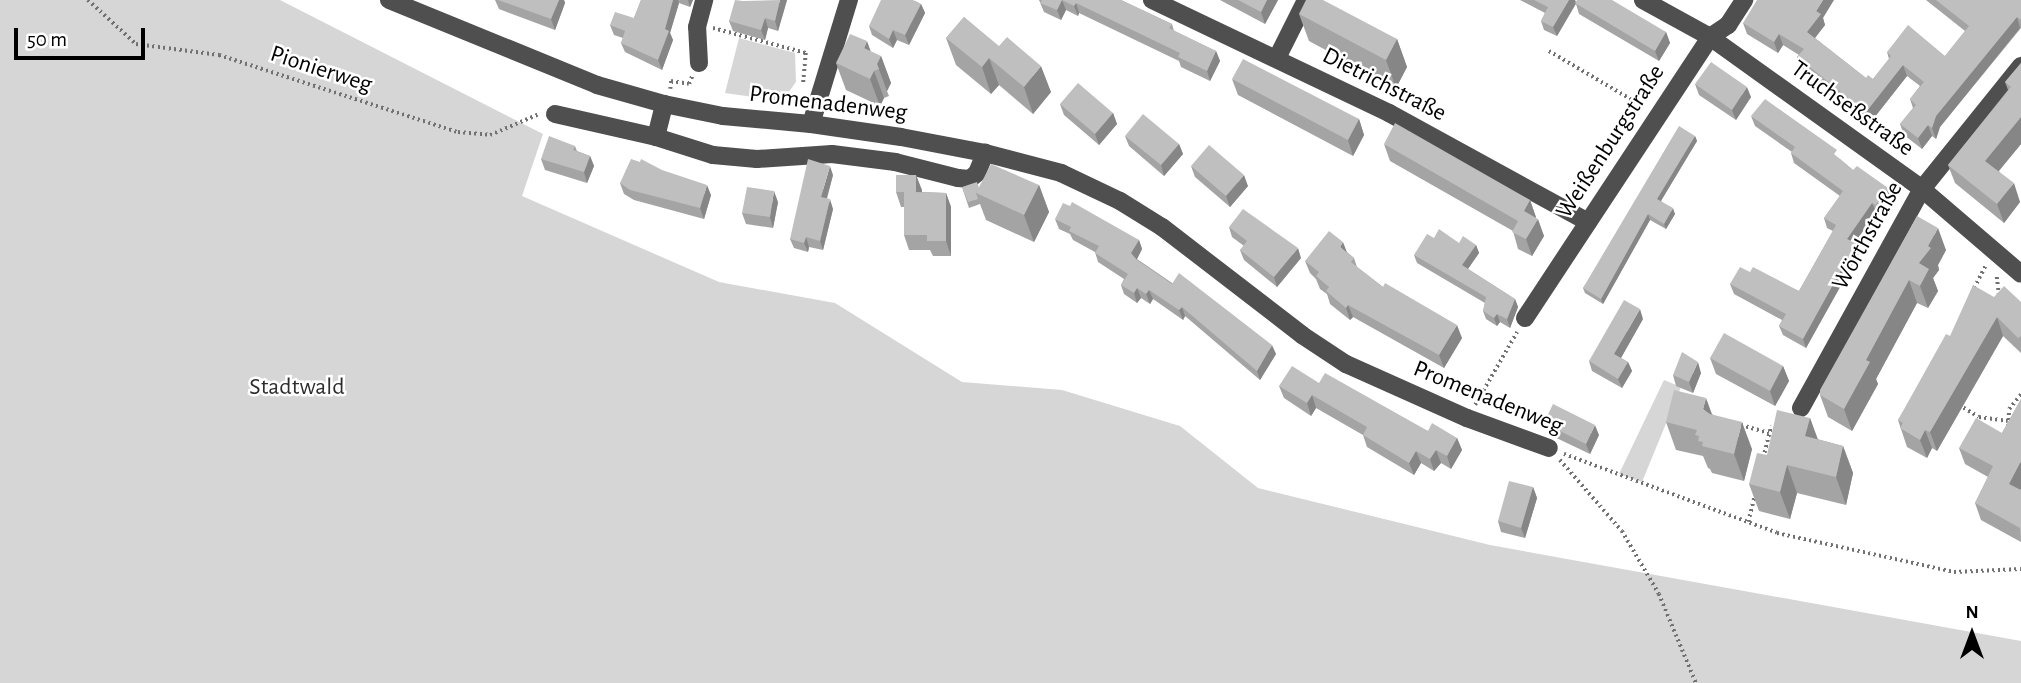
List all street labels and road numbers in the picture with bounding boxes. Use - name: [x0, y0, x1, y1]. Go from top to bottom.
- street label: Pionierweg: [266, 40, 376, 100]
- street label: Dietrichstraße: [1317, 42, 1451, 128]
- street label: Truchseßstraße: [1785, 55, 1919, 163]
- street label: Weißenburgstraße: [1551, 60, 1671, 224]
- street label: Promenadenweg: [747, 80, 909, 128]
- street label: Wörthstraße: [1826, 177, 1910, 295]
- street label: Promenadenweg: [1409, 355, 1567, 441]

